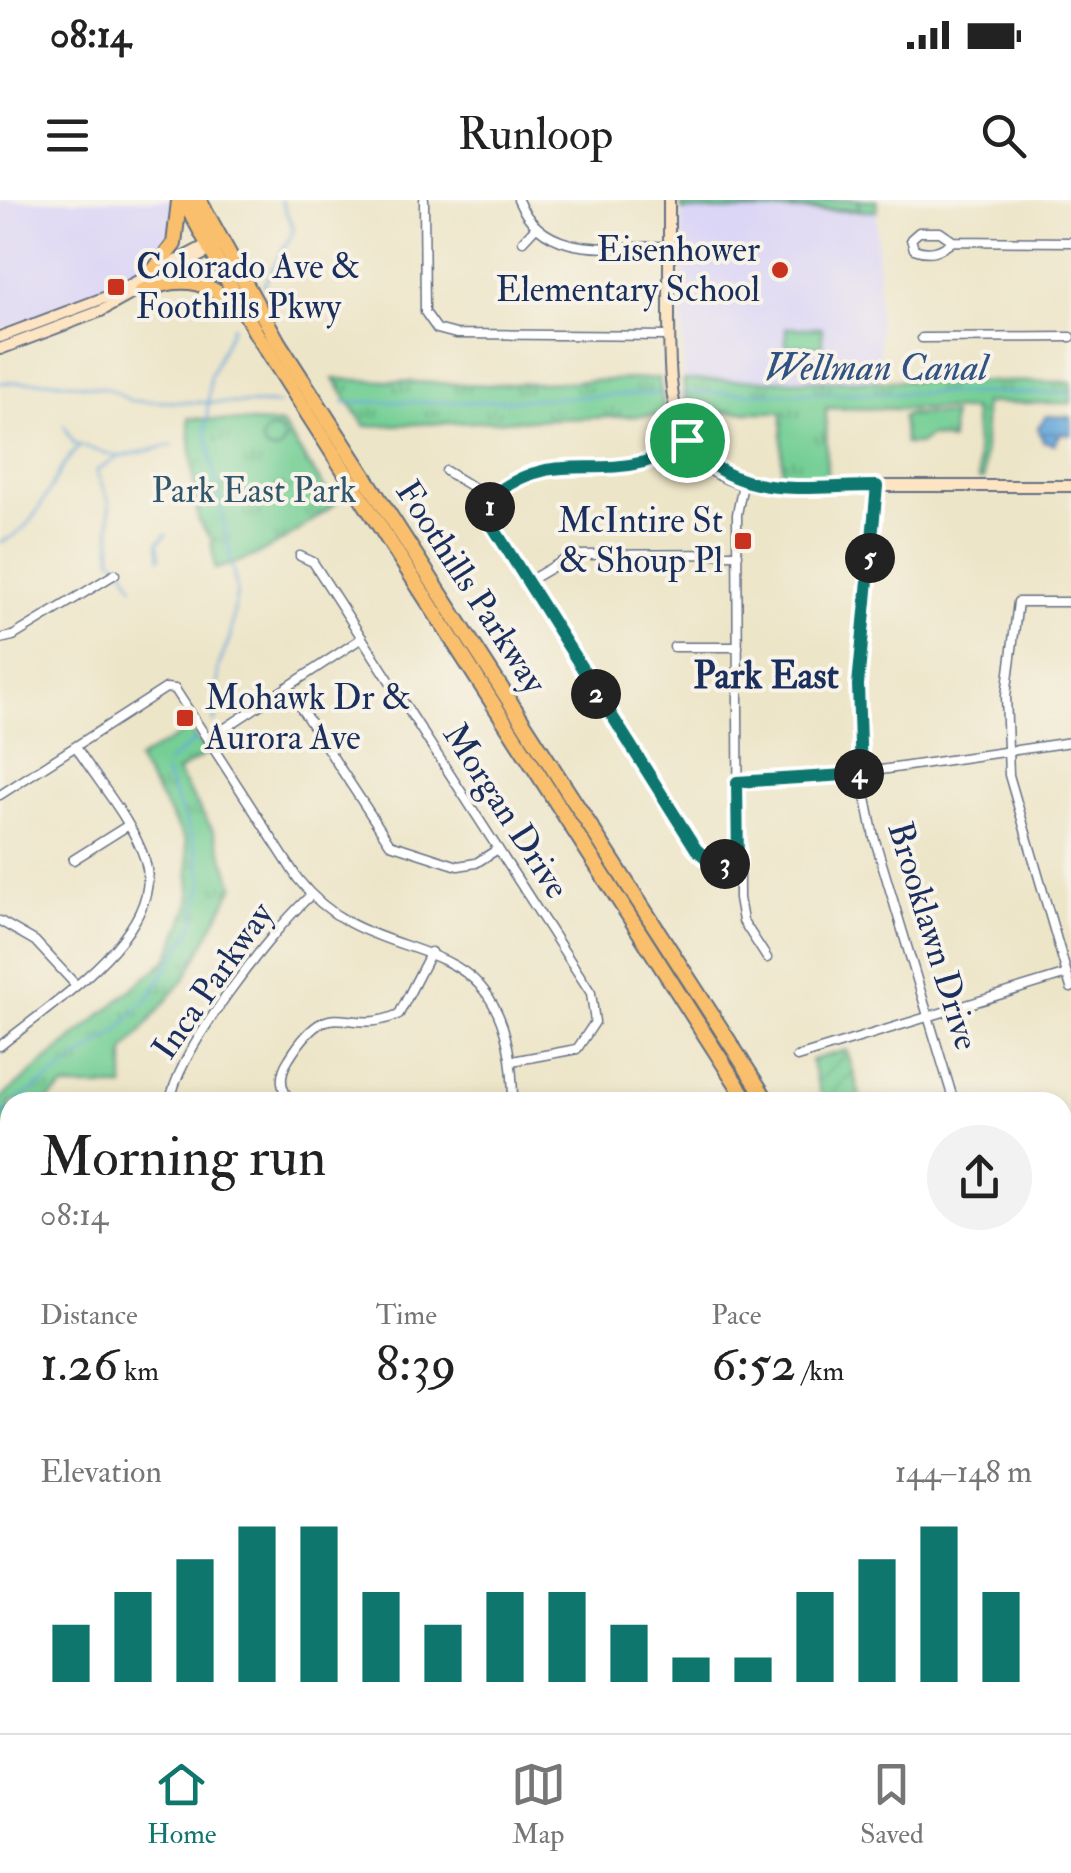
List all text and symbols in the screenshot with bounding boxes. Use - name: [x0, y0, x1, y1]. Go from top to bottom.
- text: 08:14: [50, 11, 131, 59]
- text: Runloop: [458, 107, 613, 163]
- icon: menu: [40, 108, 95, 163]
- icon: search: [976, 108, 1031, 163]
- place label: Eisenhower Elementary School: [496, 228, 760, 312]
- place label: Colorado Ave & Foothills Pkwy: [136, 245, 360, 329]
- marker: Eisenhower Elementary School: [769, 259, 791, 281]
- marker: Colorado Ave & Foothills Pkwy: [105, 276, 127, 298]
- water label: Wellman Canal: [764, 344, 991, 392]
- pin: [645, 398, 730, 483]
- icon: arrive: [660, 413, 715, 468]
- park label: Park East Park: [151, 469, 357, 513]
- street label: Foothills Parkway: [386, 472, 557, 702]
- pin: 1: [465, 482, 515, 532]
- text: 1: [485, 489, 495, 524]
- place label: McIntire St & Shoup Pl: [558, 499, 723, 583]
- marker: McIntire St & Shoup Pl: [732, 530, 754, 552]
- pin: 5: [845, 533, 895, 583]
- text: 5: [864, 540, 876, 575]
- district label: Park East: [693, 652, 839, 700]
- pin: 2: [571, 669, 621, 719]
- place label: Mohawk Dr & Aurora Ave: [204, 676, 411, 760]
- text: 2: [589, 676, 603, 711]
- marker: Mohawk Dr & Aurora Ave: [174, 707, 196, 729]
- street label: Morgan Drive: [433, 715, 579, 907]
- pin: 4: [834, 749, 884, 799]
- text: 4: [851, 756, 867, 791]
- street label: Brooklawn Drive: [877, 817, 989, 1055]
- pin: 3: [700, 839, 750, 889]
- text: 3: [720, 846, 730, 881]
- street label: Inca Parkway: [143, 893, 284, 1068]
- text: Morning run: [40, 1123, 326, 1192]
- button: share: [927, 1125, 1032, 1230]
- text: 08:14: [40, 1195, 108, 1235]
- text: Distance: [40, 1298, 138, 1333]
- text: Time: [376, 1298, 437, 1333]
- text: Pace: [711, 1298, 762, 1333]
- text: 1.26: [40, 1333, 118, 1396]
- text: 8:39: [376, 1333, 456, 1396]
- text: 6:52: [711, 1333, 796, 1396]
- text: km: [118, 1354, 159, 1389]
- text: /km: [796, 1354, 844, 1389]
- text: Elevation: [40, 1452, 162, 1492]
- text: 144–148 m: [895, 1452, 1032, 1492]
- tab: Home: [147, 1757, 216, 1852]
- tab: Map: [511, 1757, 566, 1852]
- tab: Saved: [860, 1757, 924, 1852]

